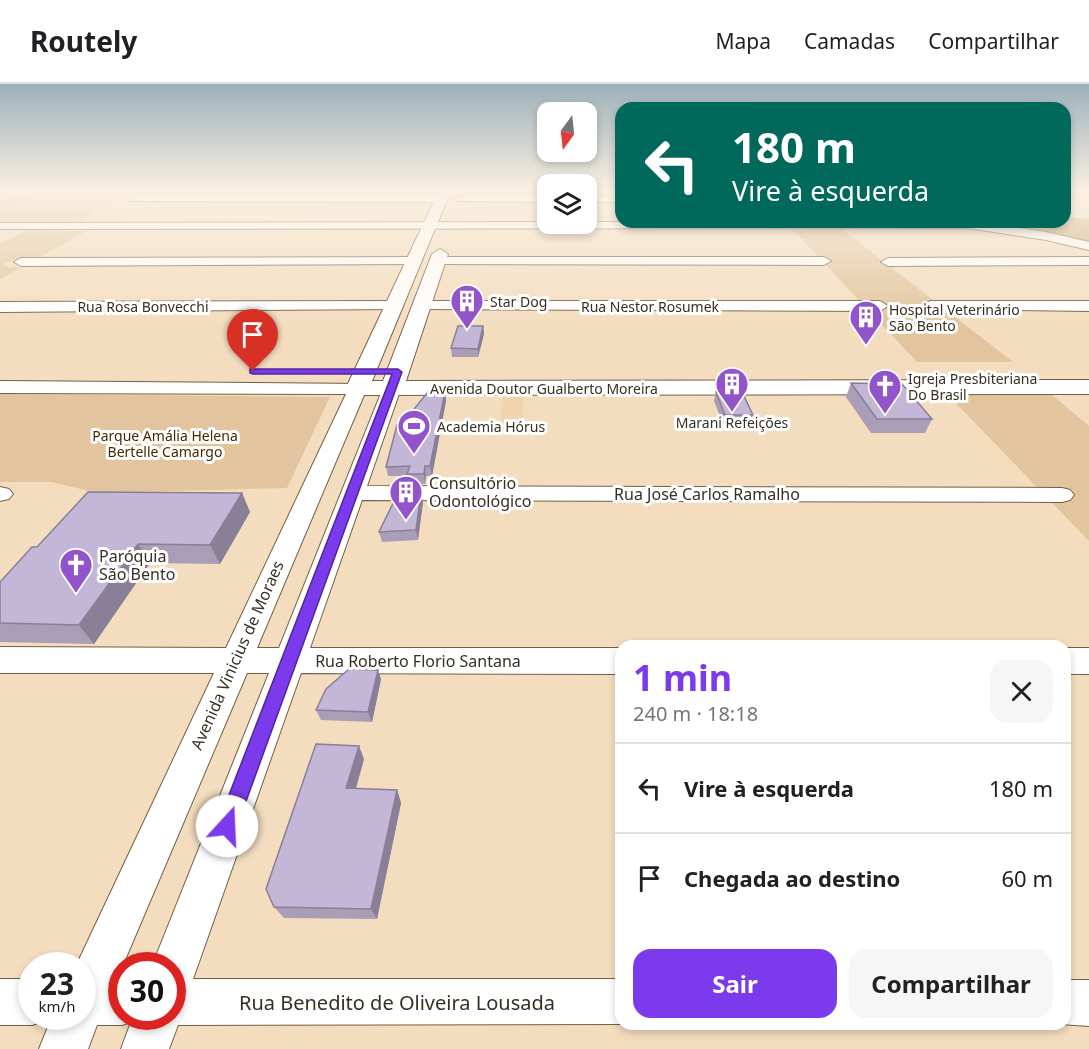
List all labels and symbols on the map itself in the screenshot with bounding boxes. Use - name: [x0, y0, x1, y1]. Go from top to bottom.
- north arrow: [537, 102, 597, 162]
- building icon: Star Dog: [449, 283, 485, 330]
- place label: Star Dog: [490, 292, 547, 311]
- street label: Rua Rosa Bonvecchi: [77, 297, 209, 316]
- street label: Rua Nestor Rosumek: [581, 297, 720, 316]
- building icon: Hospital Veterinário São Bento: [848, 299, 884, 346]
- place label: Hospital Veterinário São Bento: [889, 300, 1020, 335]
- pin: [227, 309, 278, 371]
- building icon: Marani Refeições: [714, 366, 750, 413]
- church icon: Igreja Presbiteriana Do Brasil: [867, 368, 903, 415]
- place label: Igreja Presbiteriana Do Brasil: [908, 369, 1037, 404]
- street label: Avenida Doutor Gualberto Moreira: [430, 379, 658, 398]
- sports icon: Academia Hórus: [396, 408, 432, 455]
- place label: Marani Refeições: [676, 413, 789, 432]
- place label: Academia Hórus: [437, 417, 545, 436]
- park label: Parque Amália Helena Bertelle Camargo: [92, 426, 238, 461]
- place label: Consultório Odontológico: [429, 472, 532, 512]
- building icon: Consultório Odontológico: [388, 474, 424, 521]
- street label: Rua José Carlos Ramalho: [614, 483, 800, 505]
- place label: Paróquia São Bento: [99, 545, 175, 585]
- church icon: Paróquia São Bento: [58, 547, 94, 594]
- street label: Avenida Vinicius de Moraes: [185, 557, 289, 753]
- street label: Rua Roberto Florio Santana: [315, 650, 521, 672]
- position arrow: [195, 794, 259, 858]
- speed limit sign: 30: [108, 952, 186, 1030]
- street label: Rua Benedito de Oliveira Lousada: [239, 989, 555, 1016]

